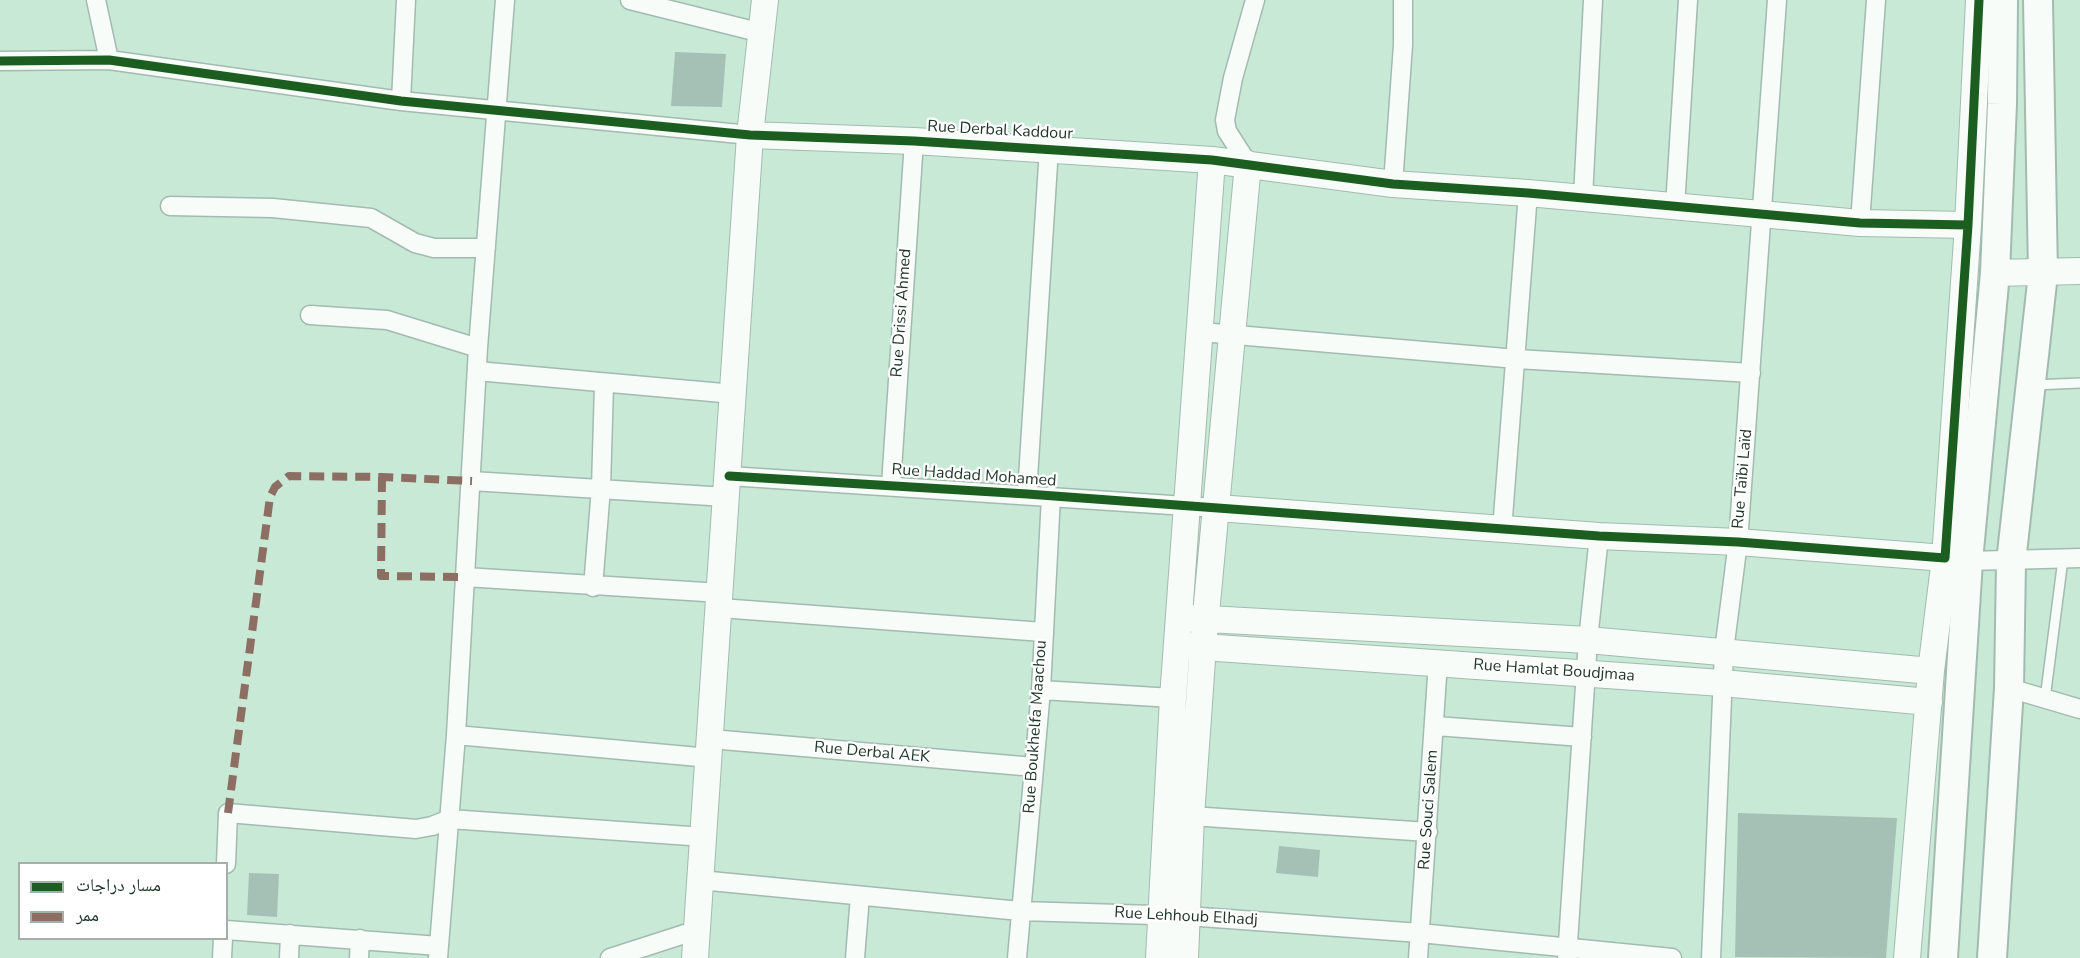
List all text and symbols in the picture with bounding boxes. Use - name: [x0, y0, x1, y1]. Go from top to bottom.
- street label: Rue Derbal Kaddour: [927, 118, 1073, 144]
- street label: Rue Drissi Ahmed: [888, 248, 916, 378]
- street label: Rue Taïbi Laïd: [1729, 428, 1757, 530]
- street label: Rue Haddad Mohamed: [891, 461, 1057, 491]
- street label: Rue Boukhelfa Maachou: [1020, 640, 1052, 814]
- street label: Rue Hamlat Boudjmaa: [1473, 656, 1635, 686]
- street label: Rue Derbal AEK: [813, 738, 931, 768]
- street label: Rue Souci Salem: [1415, 749, 1443, 871]
- legend: [18, 862, 228, 940]
- text: مسار دراجات: [76, 873, 161, 897]
- text: ممر: [76, 903, 99, 927]
- street label: Rue Lehhoub Elhadj: [1114, 904, 1258, 930]

